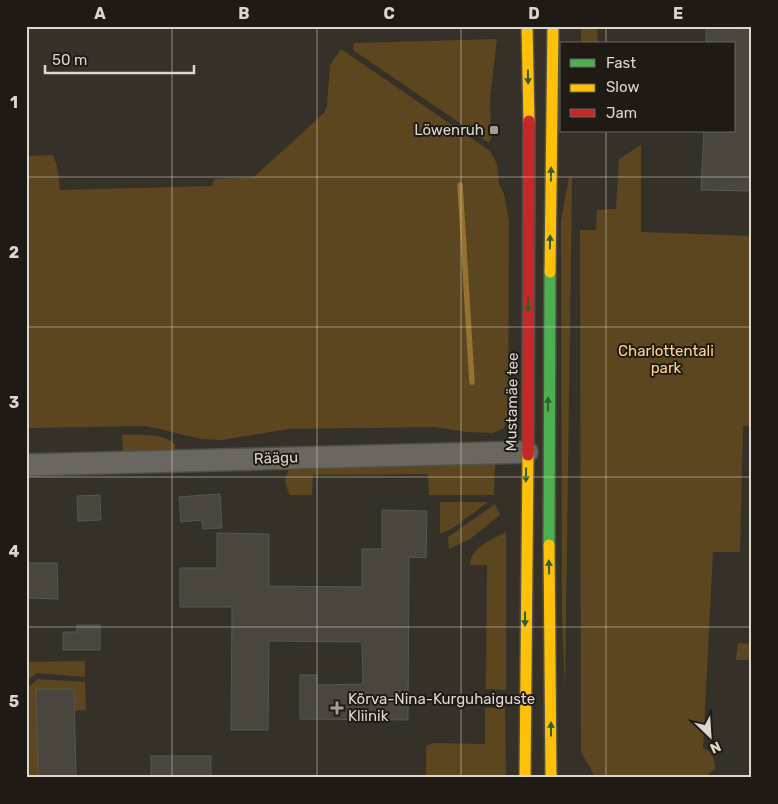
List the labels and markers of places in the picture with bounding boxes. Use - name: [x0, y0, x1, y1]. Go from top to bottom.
- place label: Löwenruh: [414, 121, 484, 139]
- marker: Löwenruh: [488, 124, 500, 136]
- place label: Kõrva-Nina-Kurguhaiguste Kliinik: [348, 690, 535, 725]
- marker: Kõrva-Nina-Kurguhaiguste Kliinik: [330, 701, 344, 715]

